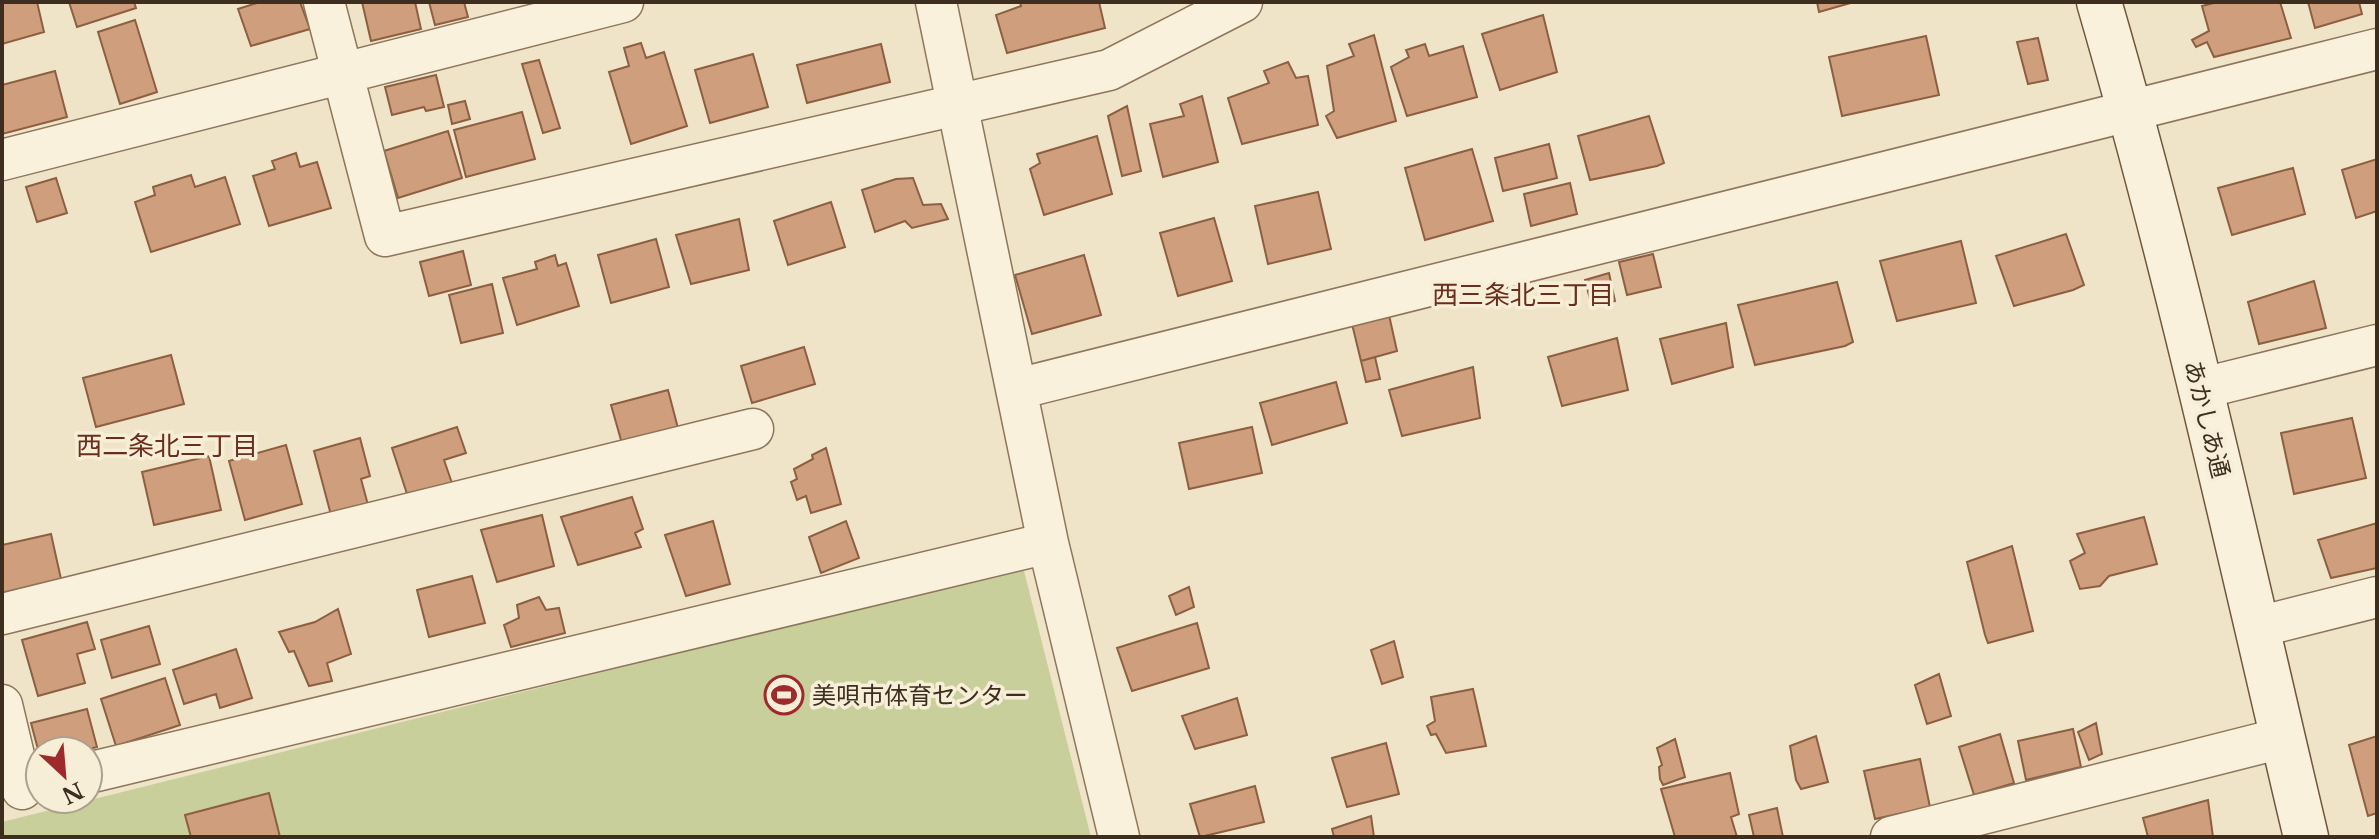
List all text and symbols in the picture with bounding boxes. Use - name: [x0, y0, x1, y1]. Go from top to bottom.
- district label: 西三条北三丁目: [1432, 279, 1614, 311]
- street label: あかしあ通: [2178, 357, 2236, 481]
- district label: 西二条北三丁目: [76, 430, 258, 462]
- sports icon: 美唄市体育センター: [763, 674, 805, 716]
- place label: 美唄市体育センター: [812, 681, 1028, 710]
- north arrow: [24, 735, 104, 815]
- text: N: [57, 776, 88, 809]

